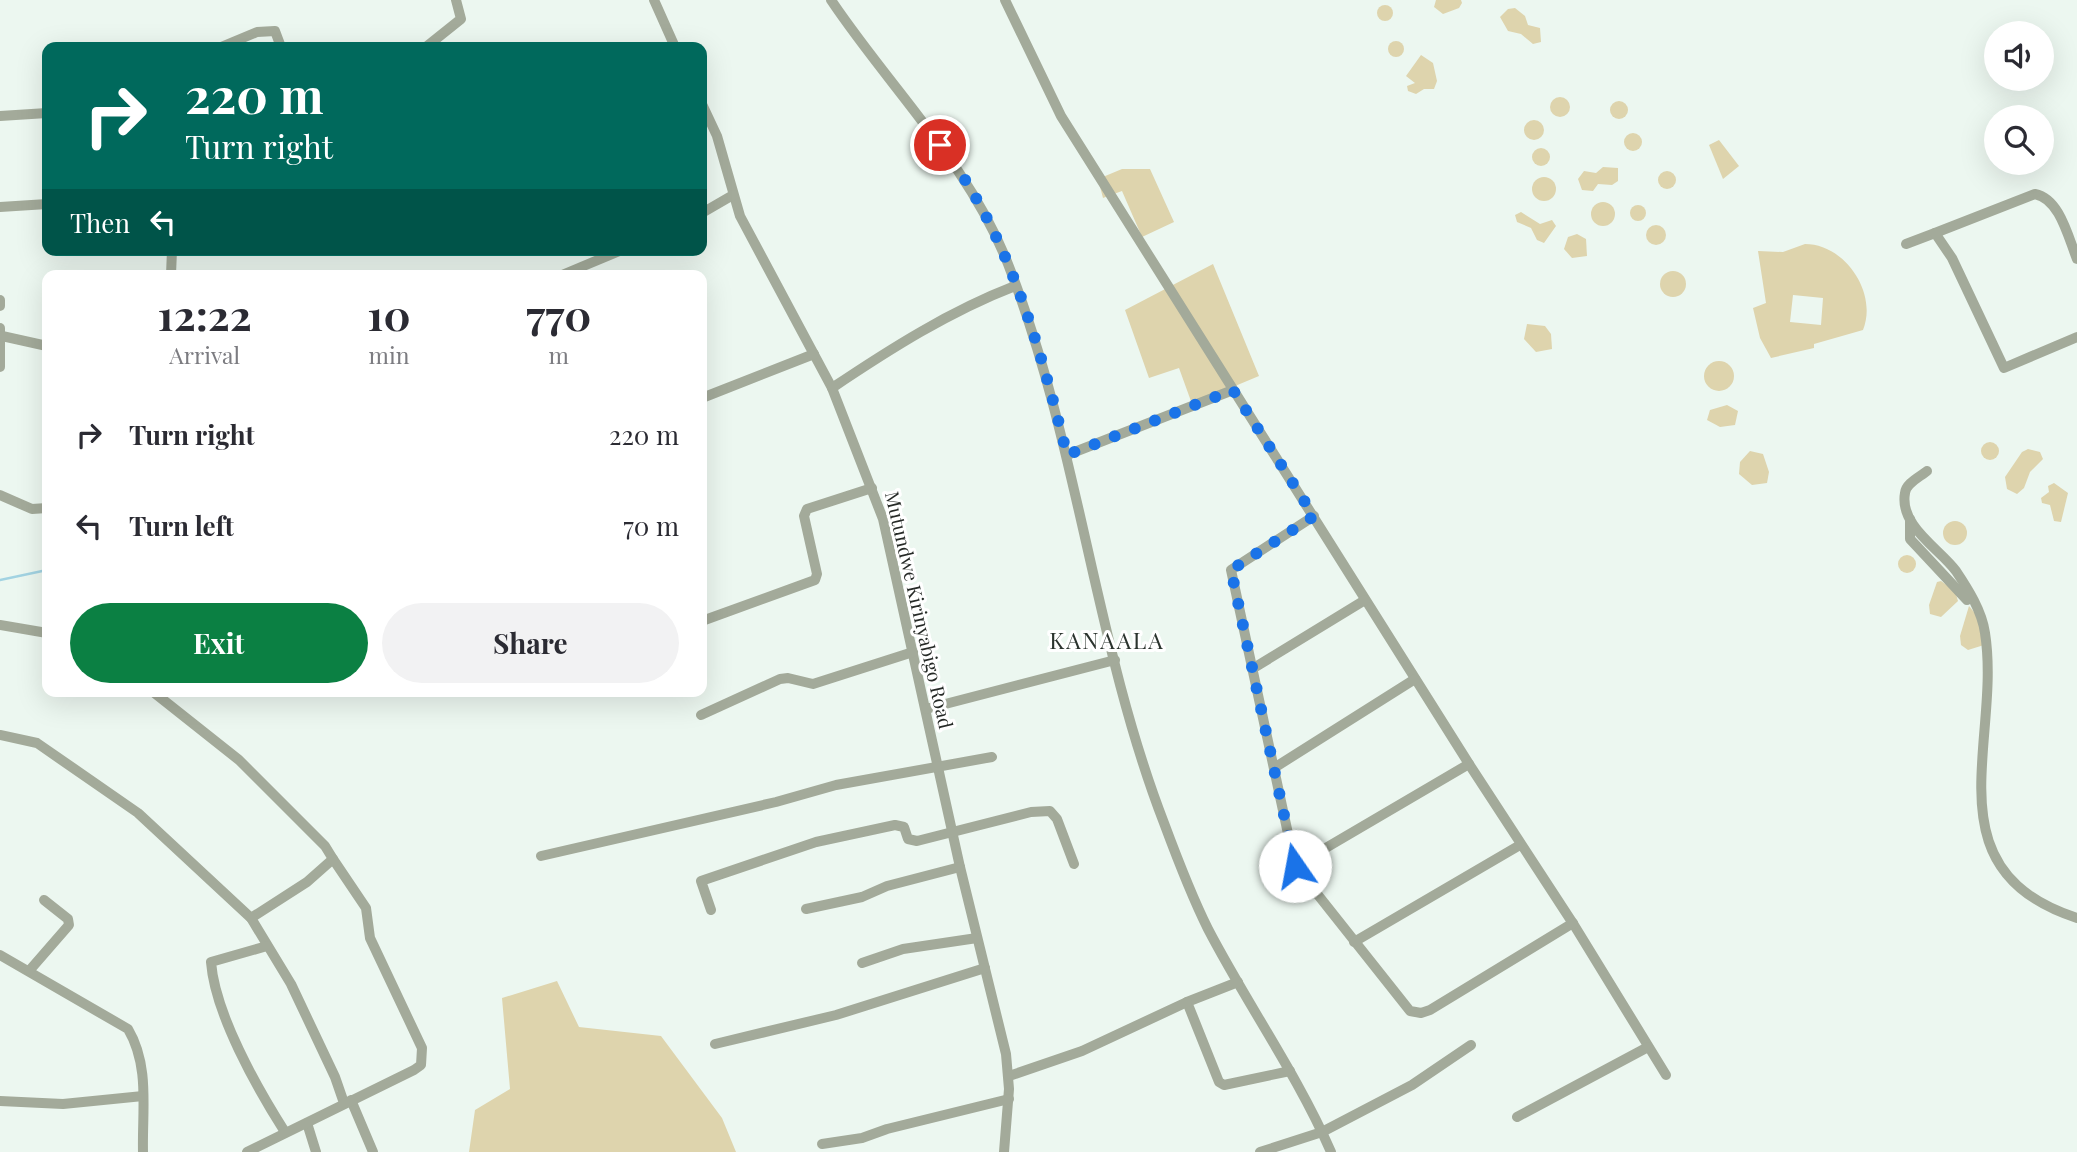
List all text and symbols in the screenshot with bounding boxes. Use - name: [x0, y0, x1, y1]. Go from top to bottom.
- map controls: [1984, 21, 2054, 175]
- button: sound: [1984, 21, 2054, 91]
- text: 220 m: [185, 61, 324, 126]
- icon: right: [70, 70, 161, 161]
- button: search: [1984, 105, 2054, 175]
- pin: [910, 115, 970, 175]
- text: Turn right: [185, 124, 333, 167]
- icon: arrive: [921, 126, 959, 164]
- icon: left: [144, 203, 182, 241]
- text: Then: [70, 205, 130, 240]
- text: 12:22: [158, 286, 252, 342]
- text: 10: [367, 286, 411, 342]
- text: 770: [526, 286, 591, 342]
- text: Arrival: [169, 339, 240, 370]
- text: min: [368, 339, 409, 370]
- text: m: [549, 339, 569, 370]
- icon: right: [70, 416, 108, 454]
- text: Turn right: [129, 417, 255, 452]
- text: 220 m: [609, 417, 679, 452]
- street label: Mutundwe Kirinyabigo Road: [880, 488, 960, 731]
- icon: left: [70, 507, 108, 545]
- text: Turn left: [129, 508, 234, 543]
- text: 70 m: [623, 508, 679, 543]
- button: Exit: [70, 603, 368, 683]
- button: Share: [382, 603, 679, 683]
- district label: KANAALA: [1049, 624, 1165, 655]
- position arrow: [1258, 829, 1332, 903]

